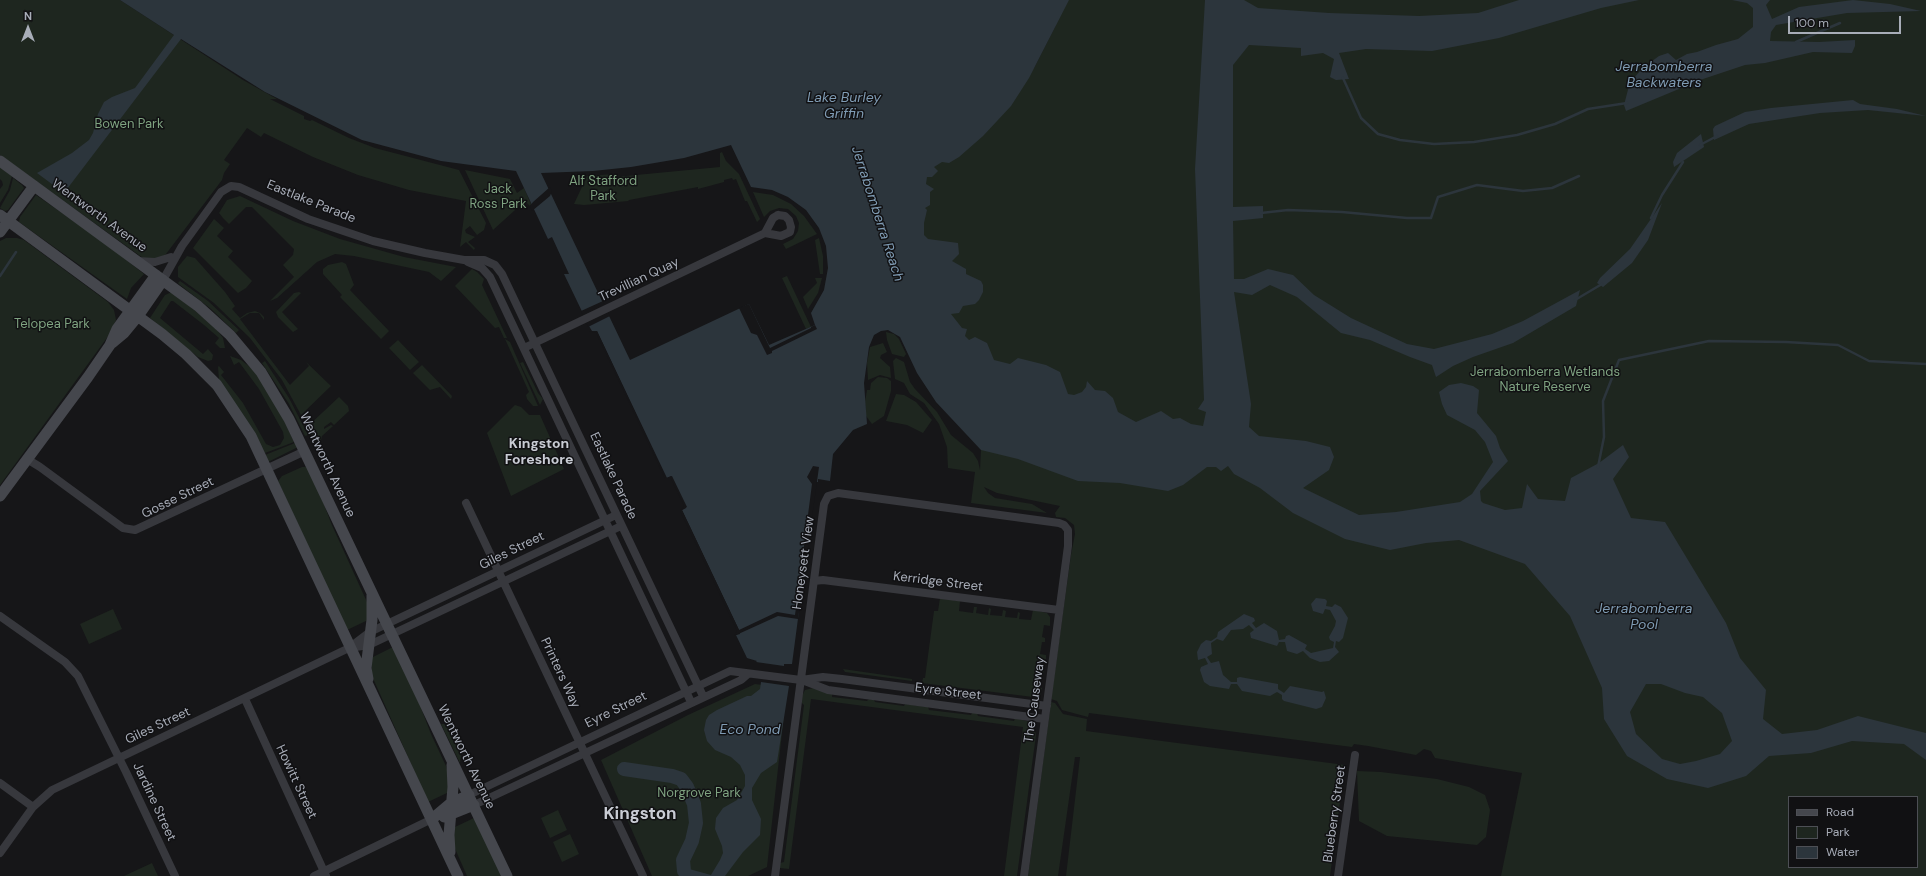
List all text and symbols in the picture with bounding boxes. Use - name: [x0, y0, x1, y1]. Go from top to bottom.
- north arrow: [8, 8, 48, 48]
- scale bar: [1790, 8, 1903, 34]
- text: N: [24, 9, 32, 23]
- text: 100 m: [1795, 15, 1829, 31]
- water label: Jerrabomberra Backwaters: [1615, 59, 1713, 92]
- water label: Lake Burley Griffin: [807, 90, 881, 122]
- park label: Bowen Park: [95, 117, 163, 133]
- water label: Jerrabomberra Reach: [847, 144, 907, 284]
- park label: Alf Stafford Park: [569, 174, 637, 205]
- street label: Wentworth Avenue: [48, 176, 150, 256]
- street label: Eastlake Parade: [264, 177, 358, 227]
- park label: Jack Ross Park: [469, 182, 527, 213]
- street label: Trevillian Quay: [596, 255, 682, 305]
- park label: Telopea Park: [14, 317, 90, 333]
- park label: Jerrabomberra Wetlands Nature Reserve: [1470, 365, 1620, 396]
- street label: Wentworth Avenue: [296, 410, 358, 520]
- street label: Eastlake Parade: [586, 430, 640, 522]
- district label: Kingston Foreshore: [505, 436, 573, 468]
- street label: Gosse Street: [139, 474, 217, 522]
- street label: Honeysett View: [790, 515, 818, 611]
- street label: Giles Street: [477, 529, 547, 573]
- street label: Kerridge Street: [892, 569, 984, 595]
- water label: Jerrabomberra Pool: [1595, 601, 1693, 634]
- street label: Printers Way: [537, 635, 583, 711]
- street label: The Causeway: [1021, 656, 1049, 744]
- street label: Eyre Street: [914, 680, 982, 704]
- street label: Eyre Street: [583, 688, 649, 732]
- street label: Wentworth Avenue: [434, 702, 498, 812]
- street label: Giles Street: [123, 704, 193, 748]
- water label: Eco Pond: [720, 722, 780, 738]
- street label: Howitt Street: [272, 743, 320, 821]
- street label: Jardine Street: [129, 760, 179, 844]
- street label: Blueberry Street: [1320, 764, 1350, 864]
- park label: Norgrove Park: [657, 786, 741, 802]
- legend: [1788, 796, 1918, 868]
- text: Road: [1826, 804, 1854, 820]
- district label: Kingston: [603, 805, 677, 825]
- text: Park: [1826, 824, 1850, 840]
- text: Water: [1826, 844, 1859, 860]

